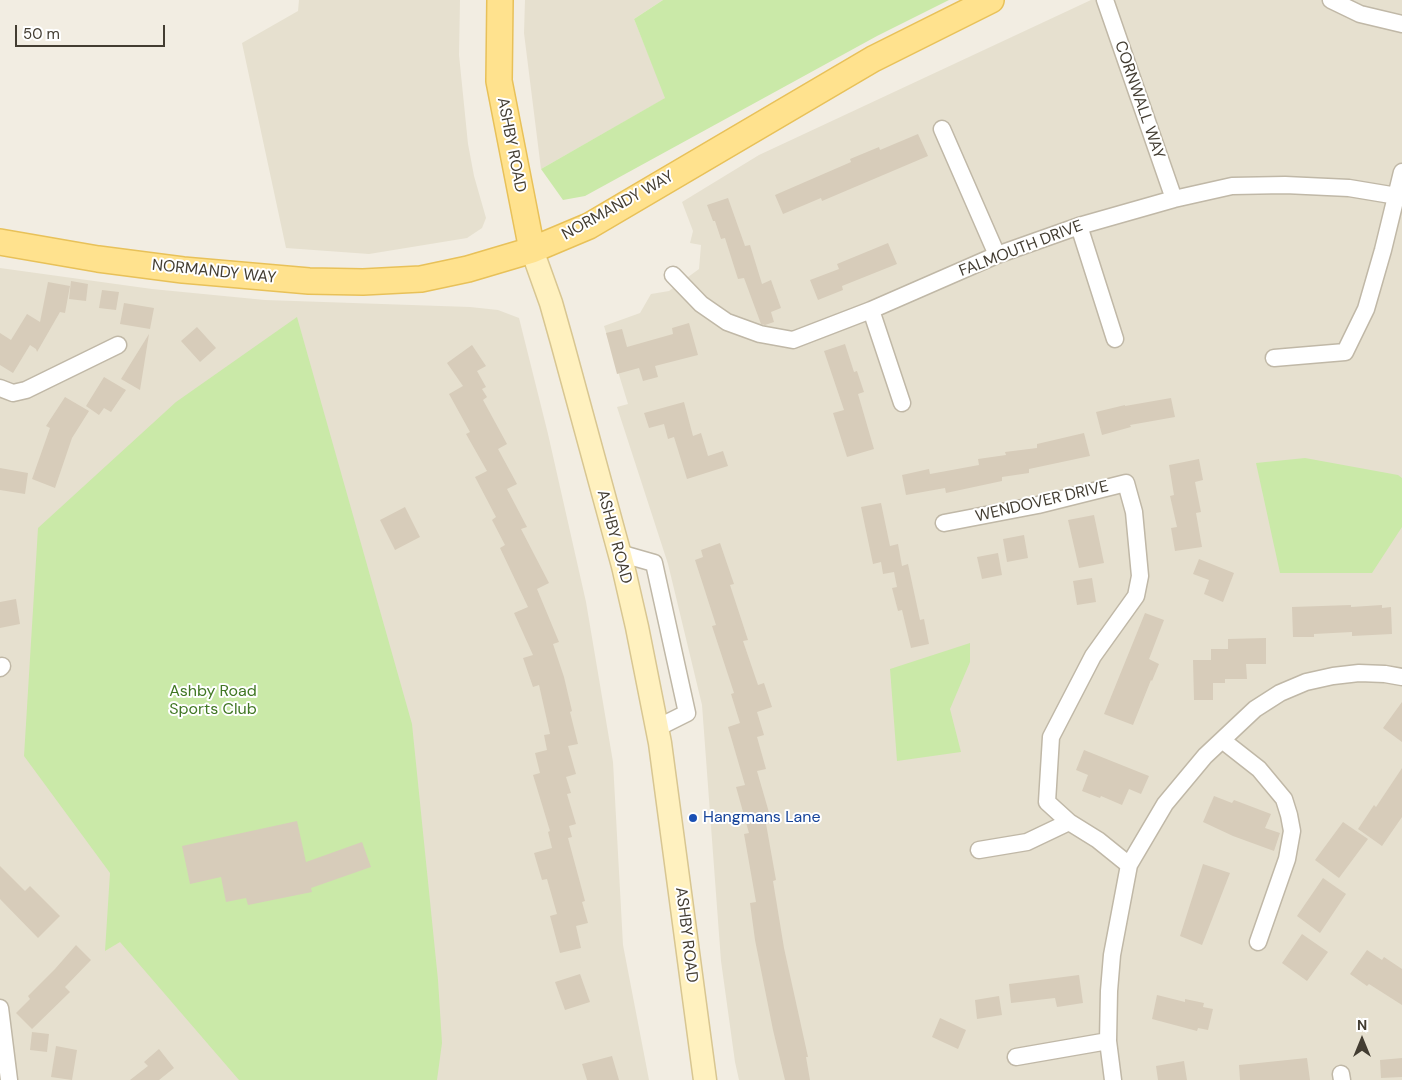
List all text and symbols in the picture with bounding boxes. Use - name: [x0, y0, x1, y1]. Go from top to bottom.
- scale bar: [18, 15, 168, 47]
- text: 50 m: [23, 24, 60, 44]
- street label: CORNWALL WAY: [1110, 38, 1168, 162]
- street label: ASHBY ROAD: [492, 96, 530, 194]
- street label: NORMANDY WAY: [559, 167, 677, 245]
- street label: FALMOUTH DRIVE: [956, 217, 1086, 281]
- street label: NORMANDY WAY: [151, 256, 277, 288]
- street label: WENDOVER DRIVE: [974, 477, 1110, 527]
- street label: ASHBY ROAD: [592, 488, 636, 586]
- park label: Ashby Road Sports Club: [169, 682, 257, 720]
- place label: Hangmans Lane: [703, 808, 821, 828]
- marker: Hangmans Lane: [687, 812, 699, 824]
- street label: ASHBY ROAD: [671, 886, 701, 984]
- north arrow: [1337, 1015, 1387, 1065]
- text: N: [1357, 1016, 1367, 1034]

